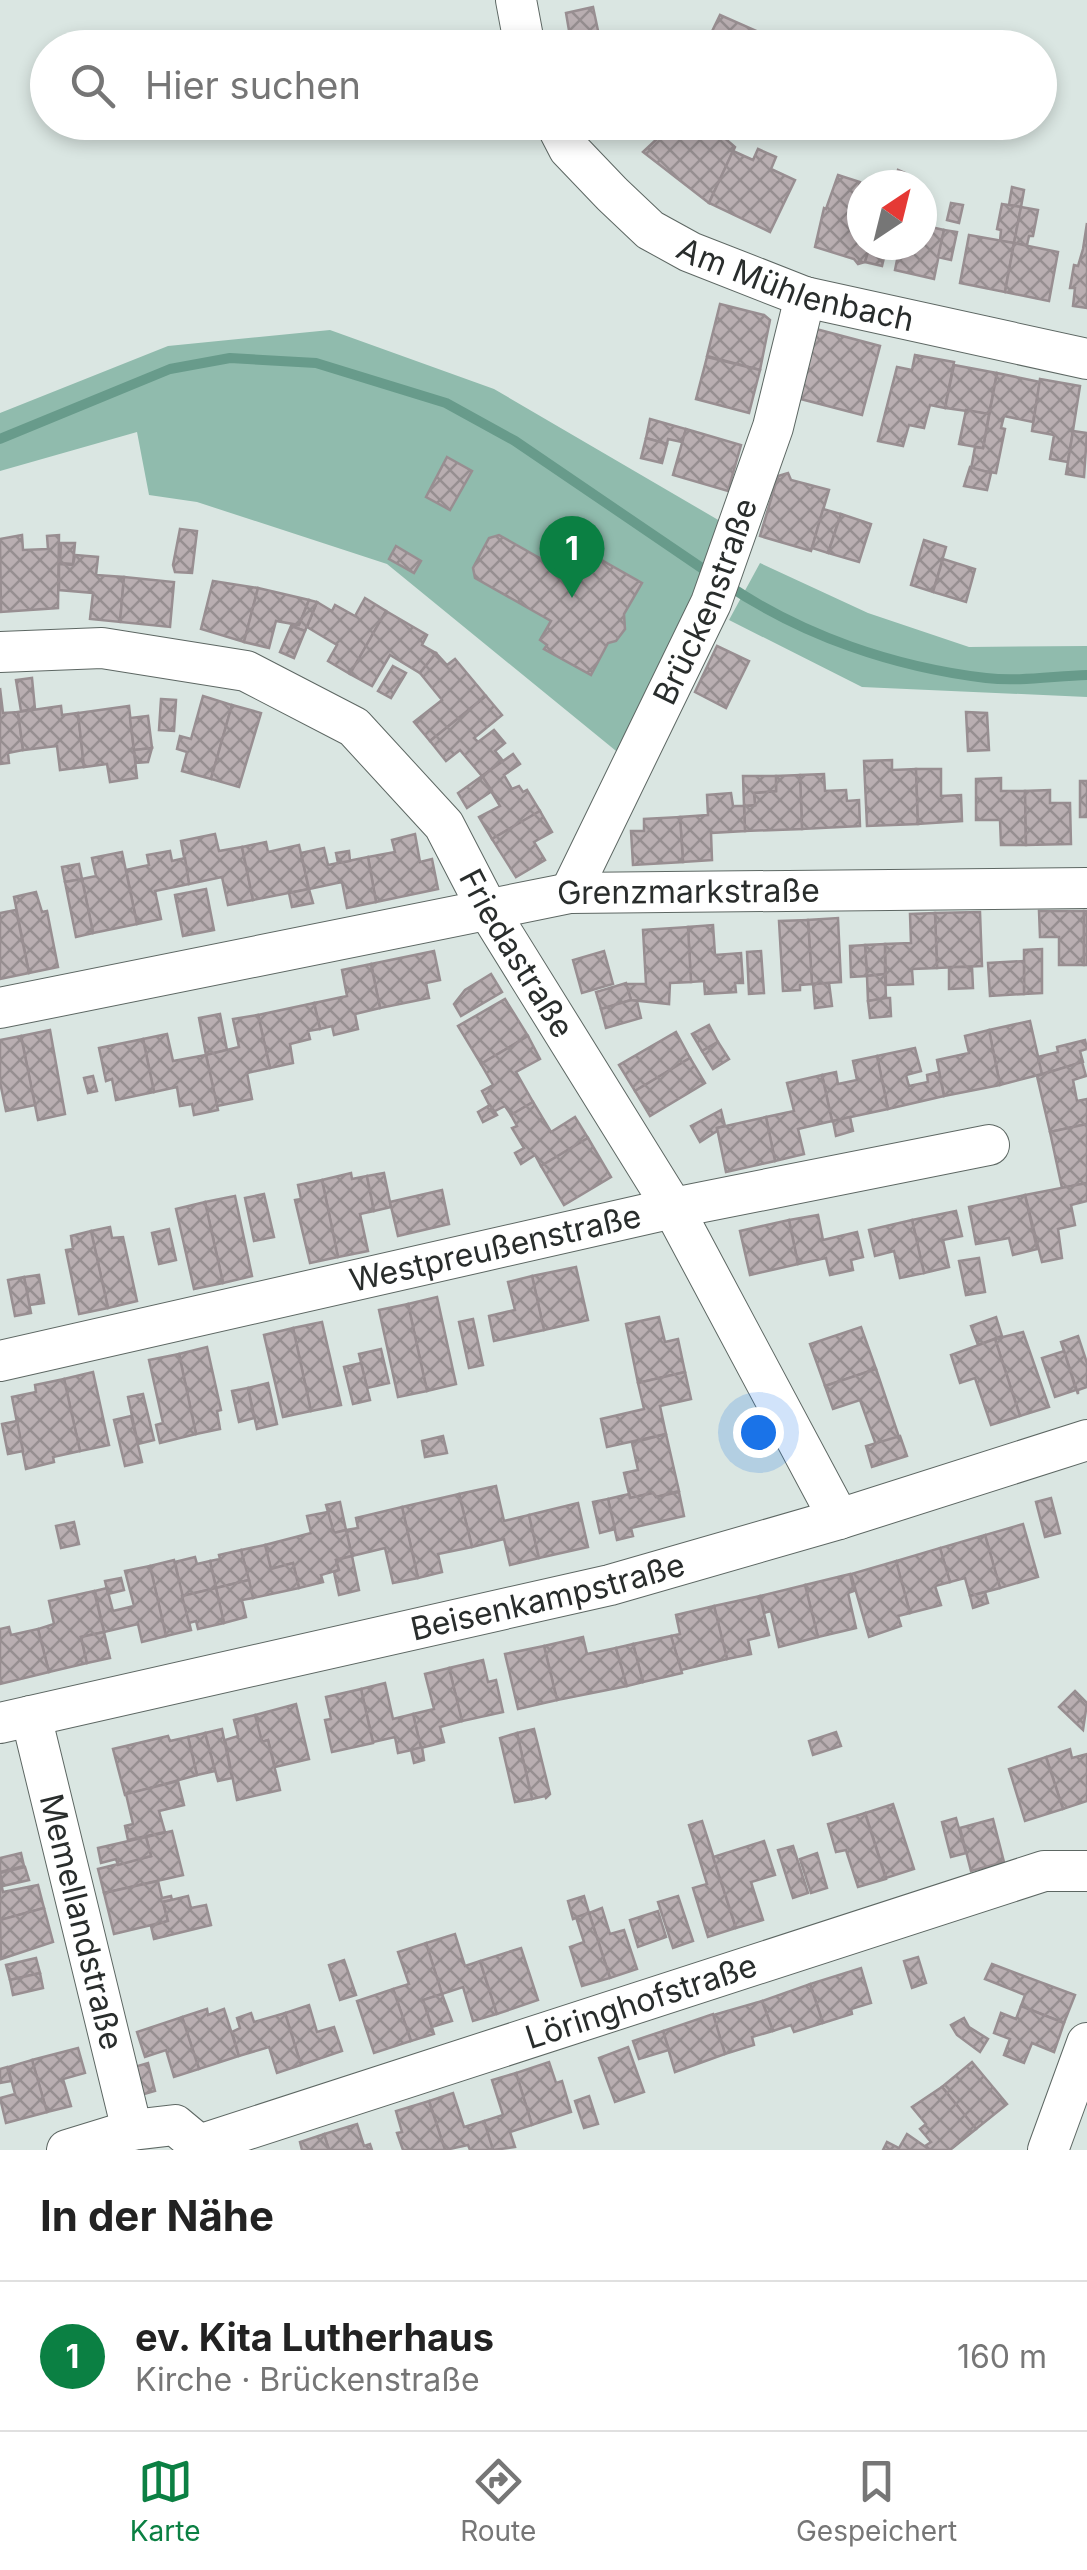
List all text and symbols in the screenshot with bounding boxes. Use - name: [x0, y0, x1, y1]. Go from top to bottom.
- search box: [30, 30, 1057, 140]
- icon: search: [65, 58, 120, 113]
- text: Hier suchen: [145, 62, 361, 108]
- north arrow: [847, 170, 937, 260]
- street label: Am Mühlenbach: [671, 229, 918, 339]
- street label: Brückenstraße: [645, 493, 765, 711]
- pin: 1: [540, 516, 604, 598]
- street label: Friedastraße: [451, 862, 582, 1045]
- street label: Grenzmarkstraße: [554, 871, 820, 914]
- street label: Westpreußenstraße: [346, 1196, 645, 1300]
- your location: [733, 1407, 784, 1458]
- street label: Beisenkampstraße: [407, 1544, 689, 1648]
- street label: Memellandstraße: [32, 1790, 132, 2054]
- street label: Löringhofstraße: [520, 1945, 762, 2057]
- text: In der Nähe: [40, 2190, 274, 2241]
- text: ev. Kita Lutherhaus: [135, 2314, 494, 2360]
- text: 1: [66, 2337, 79, 2376]
- text: 160 m: [957, 2337, 1047, 2376]
- text: Kirche · Brückenstraße: [135, 2360, 480, 2399]
- tab: Karte: [130, 2454, 201, 2548]
- tab: Route: [460, 2454, 536, 2548]
- tab: Gespeichert: [796, 2454, 957, 2548]

